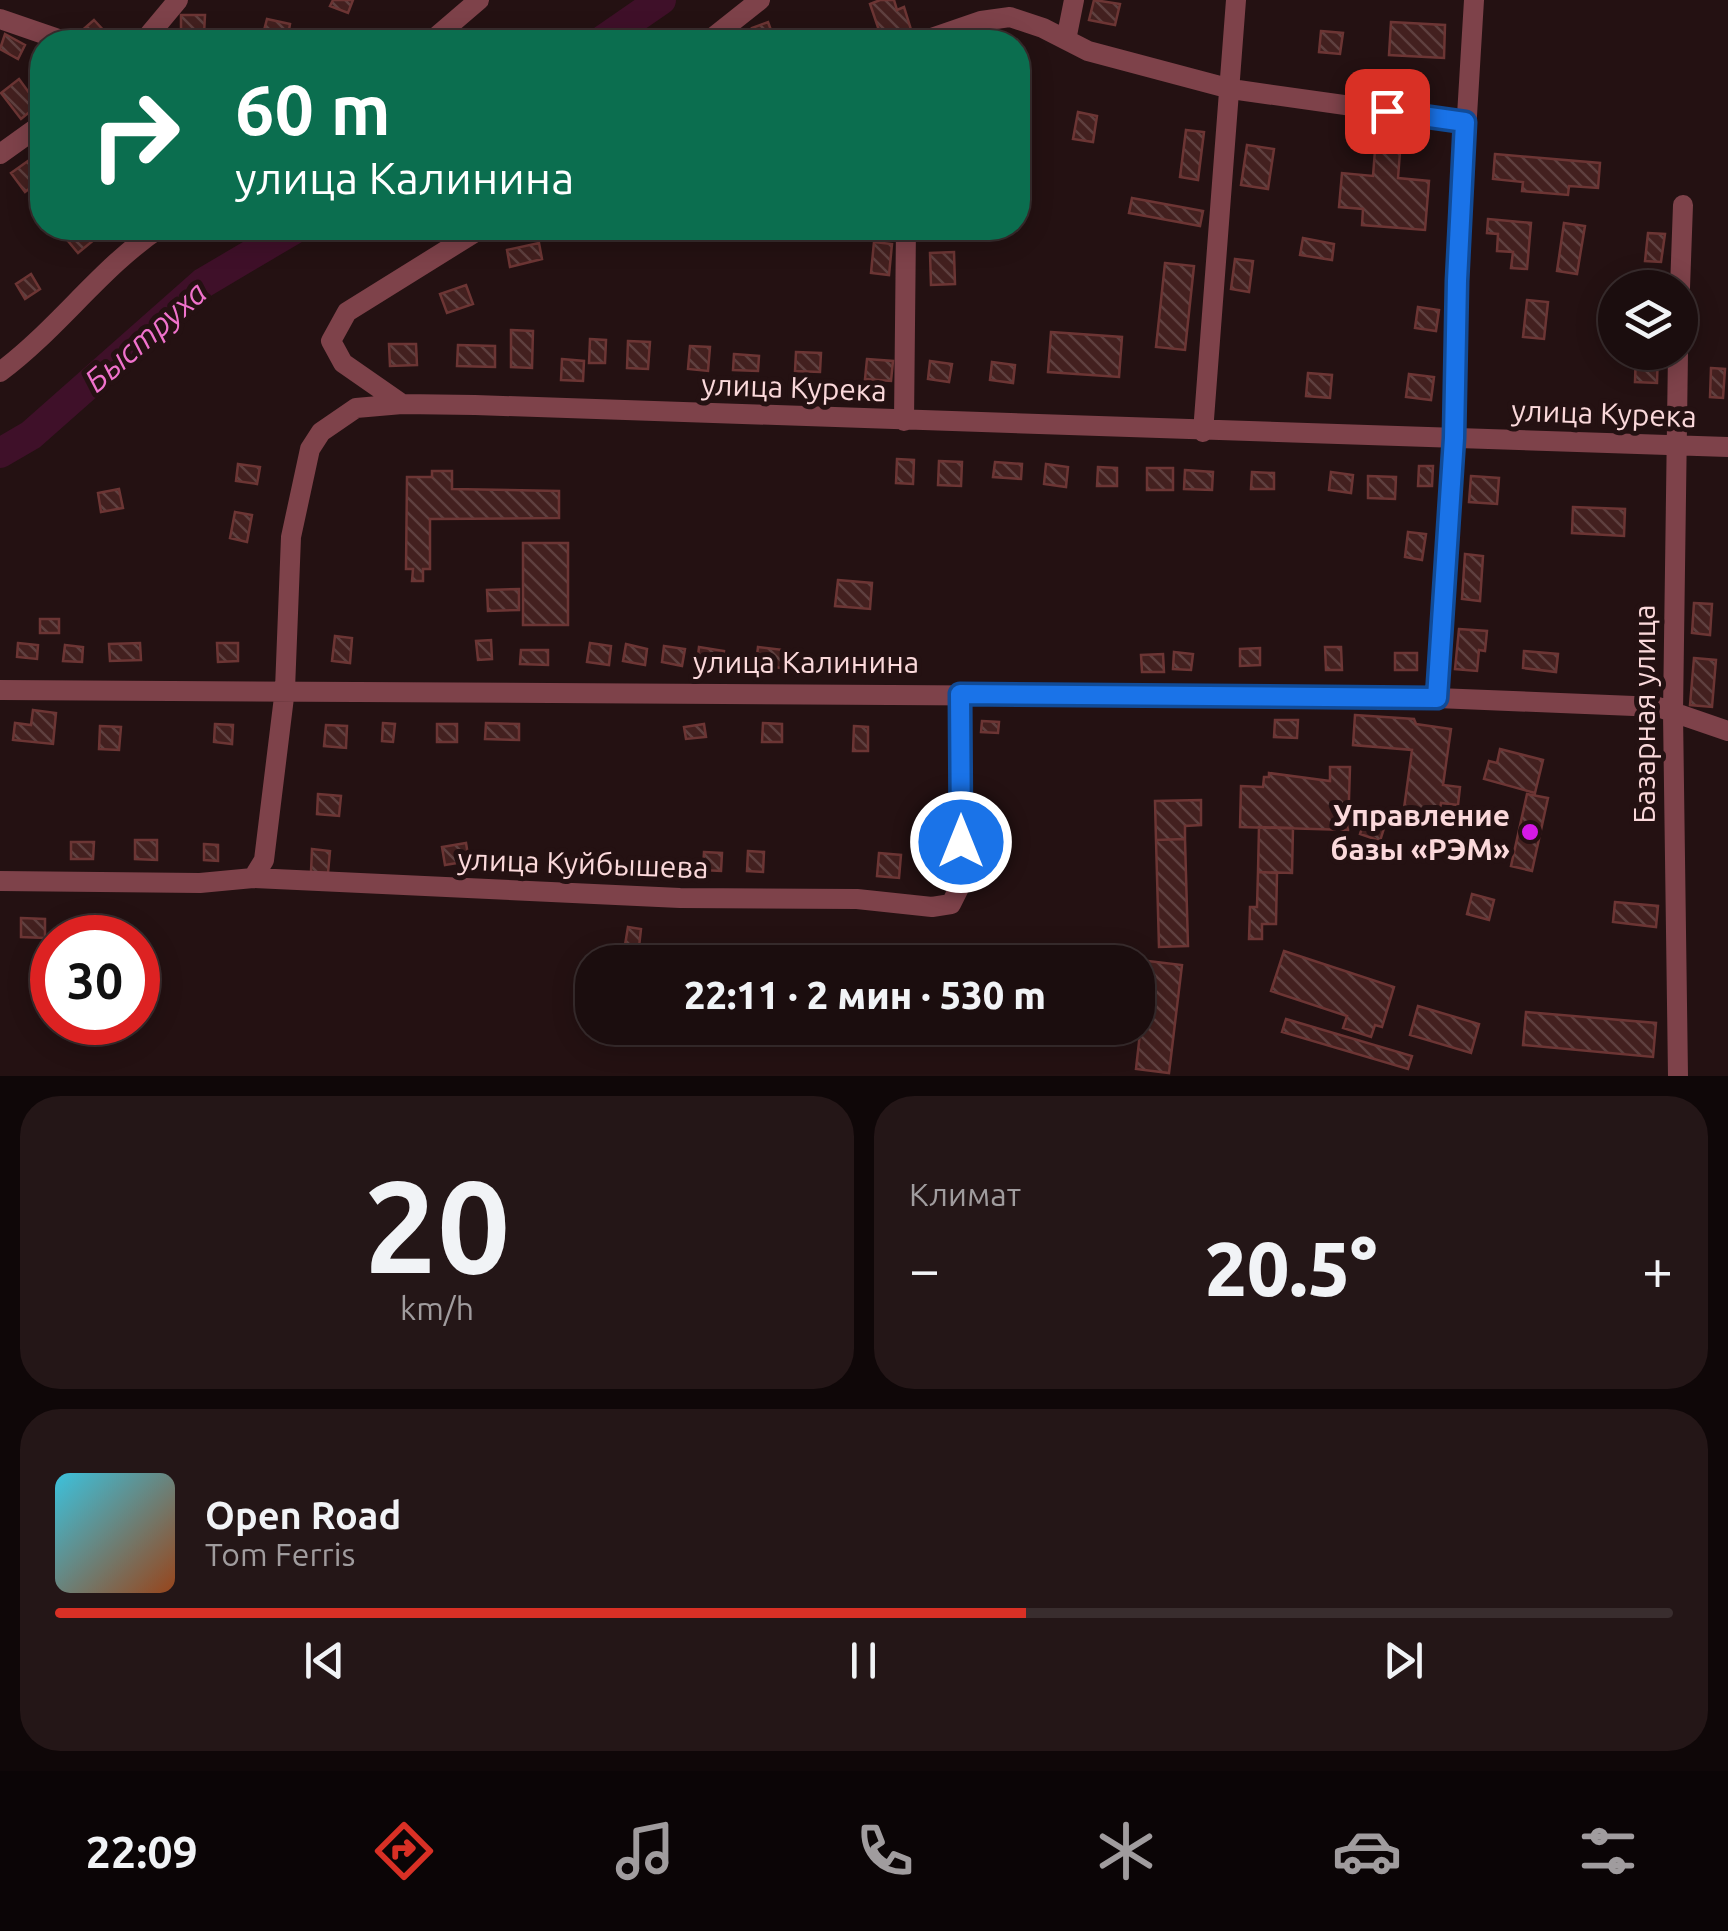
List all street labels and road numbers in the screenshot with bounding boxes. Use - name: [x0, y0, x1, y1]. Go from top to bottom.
- street label: улица Курека: [701, 367, 887, 407]
- street label: улица Курека: [1511, 393, 1697, 433]
- street label: Базарная улица: [1627, 604, 1661, 824]
- street label: улица Калинина: [693, 645, 919, 679]
- street label: улица Куйбышева: [457, 842, 709, 884]

